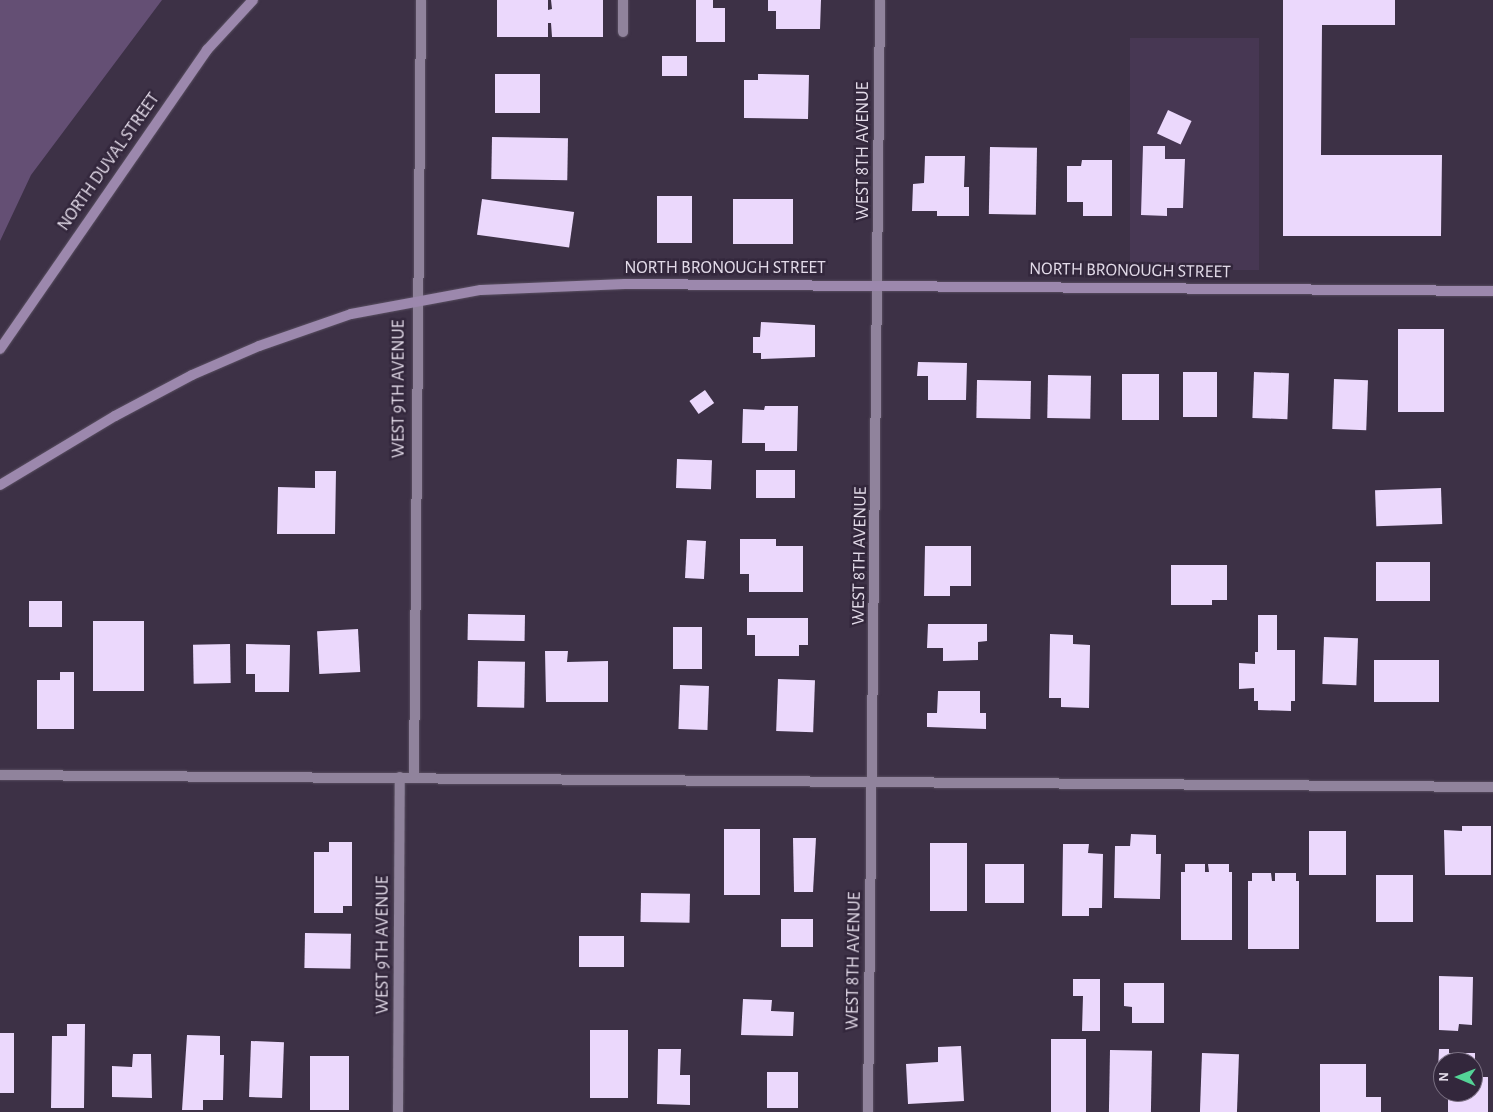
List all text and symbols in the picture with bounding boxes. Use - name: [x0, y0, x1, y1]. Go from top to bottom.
- street label: WEST 8TH AVENUE: [852, 82, 874, 220]
- street label: NORTH DUVAL STREET: [53, 89, 165, 235]
- street label: NORTH BRONOUGH STREET: [624, 257, 826, 279]
- street label: NORTH BRONOUGH STREET: [1029, 258, 1231, 284]
- street label: WEST 9TH AVENUE: [388, 320, 410, 458]
- street label: WEST 8TH AVENUE: [848, 487, 872, 625]
- street label: WEST 9TH AVENUE: [372, 876, 394, 1014]
- street label: WEST 8TH AVENUE: [842, 892, 866, 1030]
- north arrow: [1433, 1052, 1483, 1102]
- text: N: [1437, 1072, 1451, 1082]

